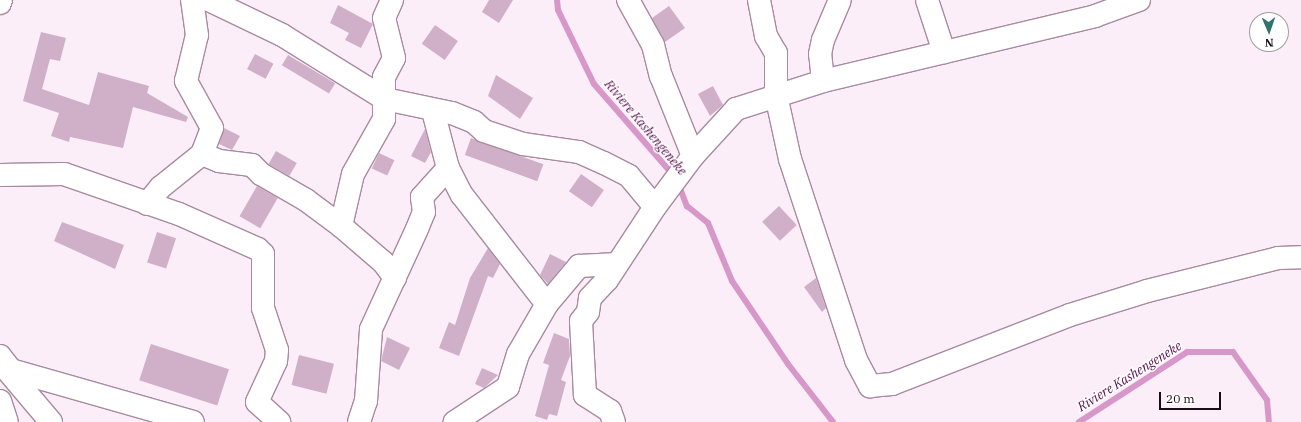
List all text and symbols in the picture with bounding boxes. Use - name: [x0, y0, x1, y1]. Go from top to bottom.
- north arrow: [1249, 12, 1289, 52]
- text: N: [1265, 36, 1274, 50]
- water label: Riviere Kashengeneke: [601, 77, 689, 179]
- water label: Riviere Kashengeneke: [1075, 339, 1185, 415]
- scale bar: [1161, 384, 1223, 410]
- text: 20 m: [1166, 391, 1195, 406]

